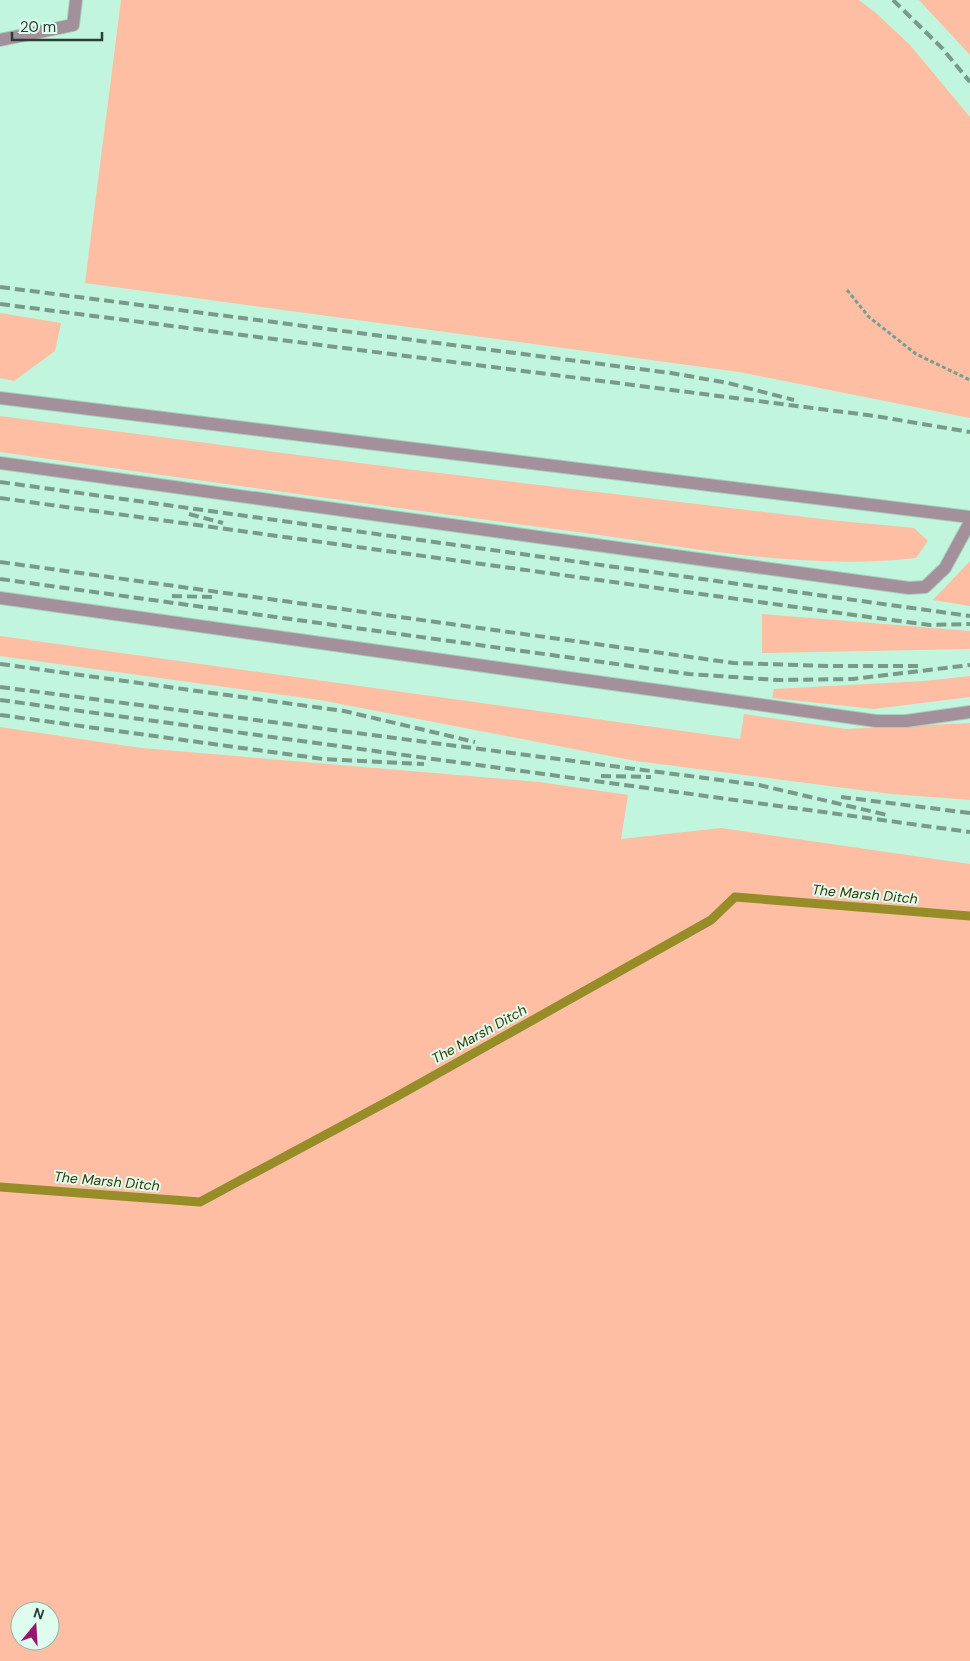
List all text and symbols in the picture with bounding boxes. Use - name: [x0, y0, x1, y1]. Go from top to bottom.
- scale bar: [12, 10, 102, 42]
- text: 20 m: [20, 17, 56, 37]
- water label: The Marsh Ditch: [811, 880, 919, 908]
- water label: The Marsh Ditch: [428, 1000, 530, 1068]
- water label: The Marsh Ditch: [53, 1167, 161, 1195]
- north arrow: [10, 1601, 60, 1651]
- text: N: [31, 1603, 47, 1624]

